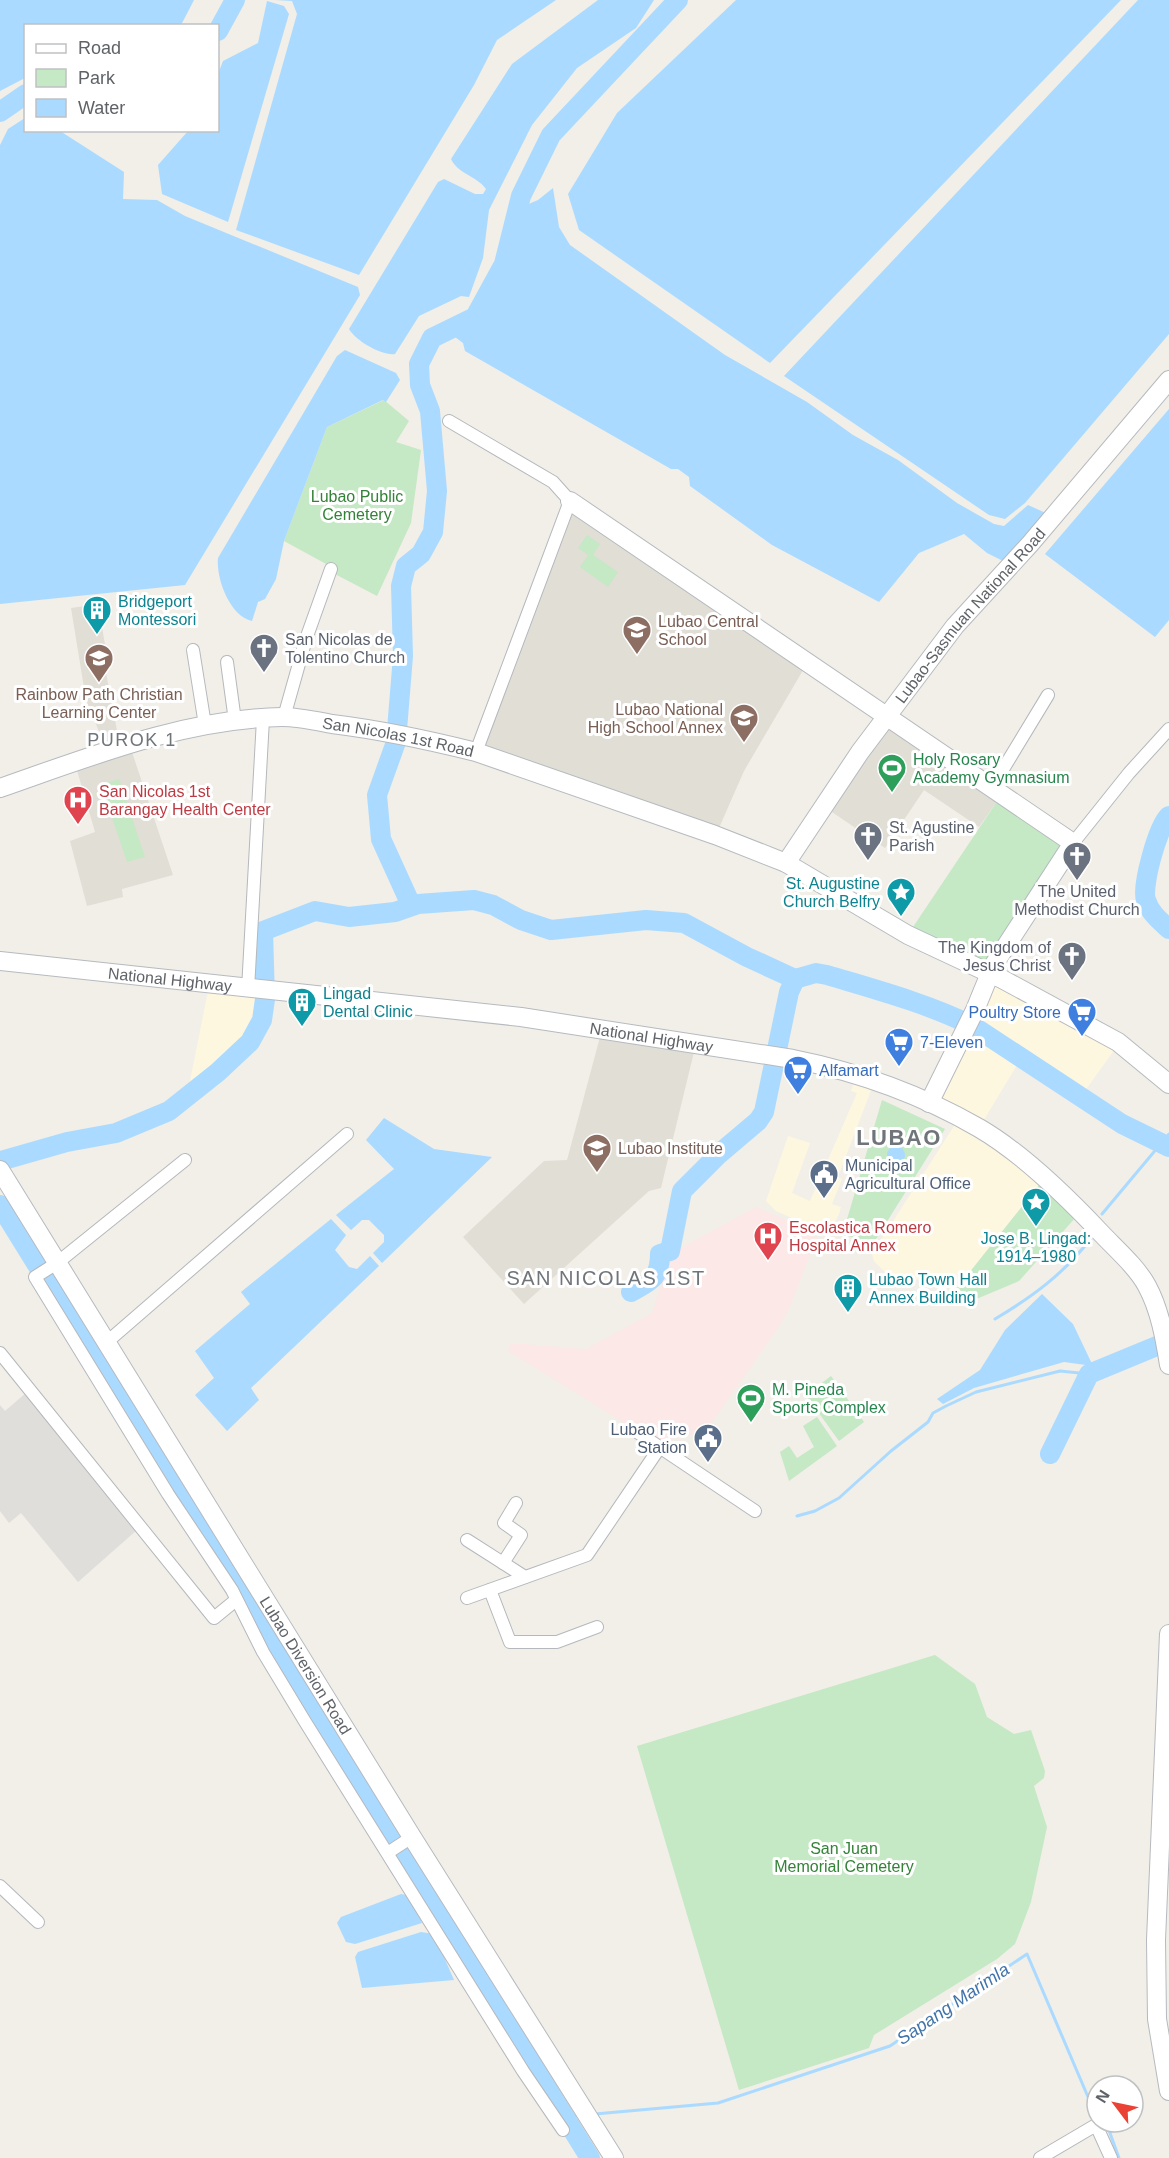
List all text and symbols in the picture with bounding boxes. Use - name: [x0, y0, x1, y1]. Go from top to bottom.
- legend: [24, 24, 219, 132]
- text: Road: [78, 38, 121, 58]
- text: Park: [78, 68, 116, 88]
- text: Water: [78, 98, 125, 118]
- park label: Lubao Public Cemetery: [311, 488, 403, 523]
- street label: Lubao-Sasmuan National Road: [892, 525, 1049, 706]
- place label: Bridgeport Montessori: [118, 593, 196, 628]
- building icon: Bridgeport Montessori: [81, 594, 113, 636]
- place label: Lubao Central School: [658, 613, 759, 648]
- school or university icon: Lubao Central School: [621, 614, 653, 656]
- place label: San Nicolas de Tolentino Church: [285, 631, 405, 666]
- church icon: San Nicolas de Tolentino Church: [248, 632, 280, 674]
- school or university icon: Rainbow Path Christian Learning Center: [83, 642, 115, 684]
- place label: Rainbow Path Christian Learning Center: [15, 686, 183, 721]
- place label: Lubao National High School Annex: [588, 701, 723, 736]
- school or university icon: Lubao National High School Annex: [728, 702, 760, 744]
- street label: San Nicolas 1st Road: [321, 714, 475, 760]
- district label: PUROK 1: [87, 730, 177, 750]
- place label: Holy Rosary Academy Gymnasium: [913, 751, 1070, 786]
- sports icon: Holy Rosary Academy Gymnasium: [876, 752, 908, 794]
- place label: San Nicolas 1st Barangay Health Center: [99, 783, 271, 818]
- hospital icon: San Nicolas 1st Barangay Health Center: [62, 784, 94, 826]
- place label: St. Agustine Parish: [889, 819, 974, 854]
- church icon: St. Agustine Parish: [852, 820, 884, 862]
- church icon: The United Methodist Church: [1061, 840, 1093, 882]
- place label: St. Augustine Church Belfry: [783, 875, 880, 910]
- place icon: St. Augustine Church Belfry: [885, 876, 917, 918]
- place label: The United Methodist Church: [1014, 883, 1140, 918]
- place label: The Kingdom of Jesus Christ: [938, 939, 1052, 974]
- church icon: The Kingdom of Jesus Christ: [1056, 940, 1088, 982]
- street label: National Highway: [107, 965, 233, 995]
- place label: Lingad Dental Clinic: [323, 985, 413, 1020]
- building icon: Lingad Dental Clinic: [286, 986, 318, 1028]
- supermarket icon: Poultry Store: [1066, 996, 1098, 1038]
- place label: Poultry Store: [969, 1004, 1061, 1021]
- street label: National Highway: [588, 1020, 714, 1056]
- supermarket icon: 7-Eleven: [883, 1026, 915, 1068]
- place label: 7-Eleven: [920, 1034, 983, 1051]
- supermarket icon: Alfamart: [782, 1054, 814, 1096]
- place label: Alfamart: [819, 1062, 879, 1079]
- district label: LUBAO: [856, 1125, 942, 1150]
- school or university icon: Lubao Institute: [581, 1132, 613, 1174]
- place label: Lubao Institute: [618, 1140, 723, 1157]
- place label: Municipal Agricultural Office: [845, 1157, 971, 1192]
- public building icon: Municipal Agricultural Office: [808, 1158, 840, 1200]
- place icon: Jose B. Lingad: 1914–1980: [1020, 1186, 1052, 1228]
- place label: Escolastica Romero Hospital Annex: [789, 1219, 931, 1254]
- hospital icon: Escolastica Romero Hospital Annex: [752, 1220, 784, 1262]
- place label: Jose B. Lingad: 1914–1980: [981, 1230, 1091, 1265]
- district label: SAN NICOLAS 1ST: [506, 1267, 706, 1289]
- place label: Lubao Town Hall Annex Building: [869, 1271, 987, 1306]
- building icon: Lubao Town Hall Annex Building: [832, 1272, 864, 1314]
- place label: M. Pineda Sports Complex: [772, 1381, 886, 1416]
- sports icon: M. Pineda Sports Complex: [735, 1382, 767, 1424]
- place label: Lubao Fire Station: [611, 1421, 687, 1456]
- public building icon: Lubao Fire Station: [692, 1422, 724, 1464]
- street label: Lubao Diversion Road: [257, 1594, 354, 1737]
- park label: San Juan Memorial Cemetery: [774, 1840, 914, 1875]
- water label: Sapang Marimla: [893, 1959, 1013, 2049]
- north arrow: [1085, 2074, 1145, 2134]
- text: N: [1092, 2087, 1113, 2106]

